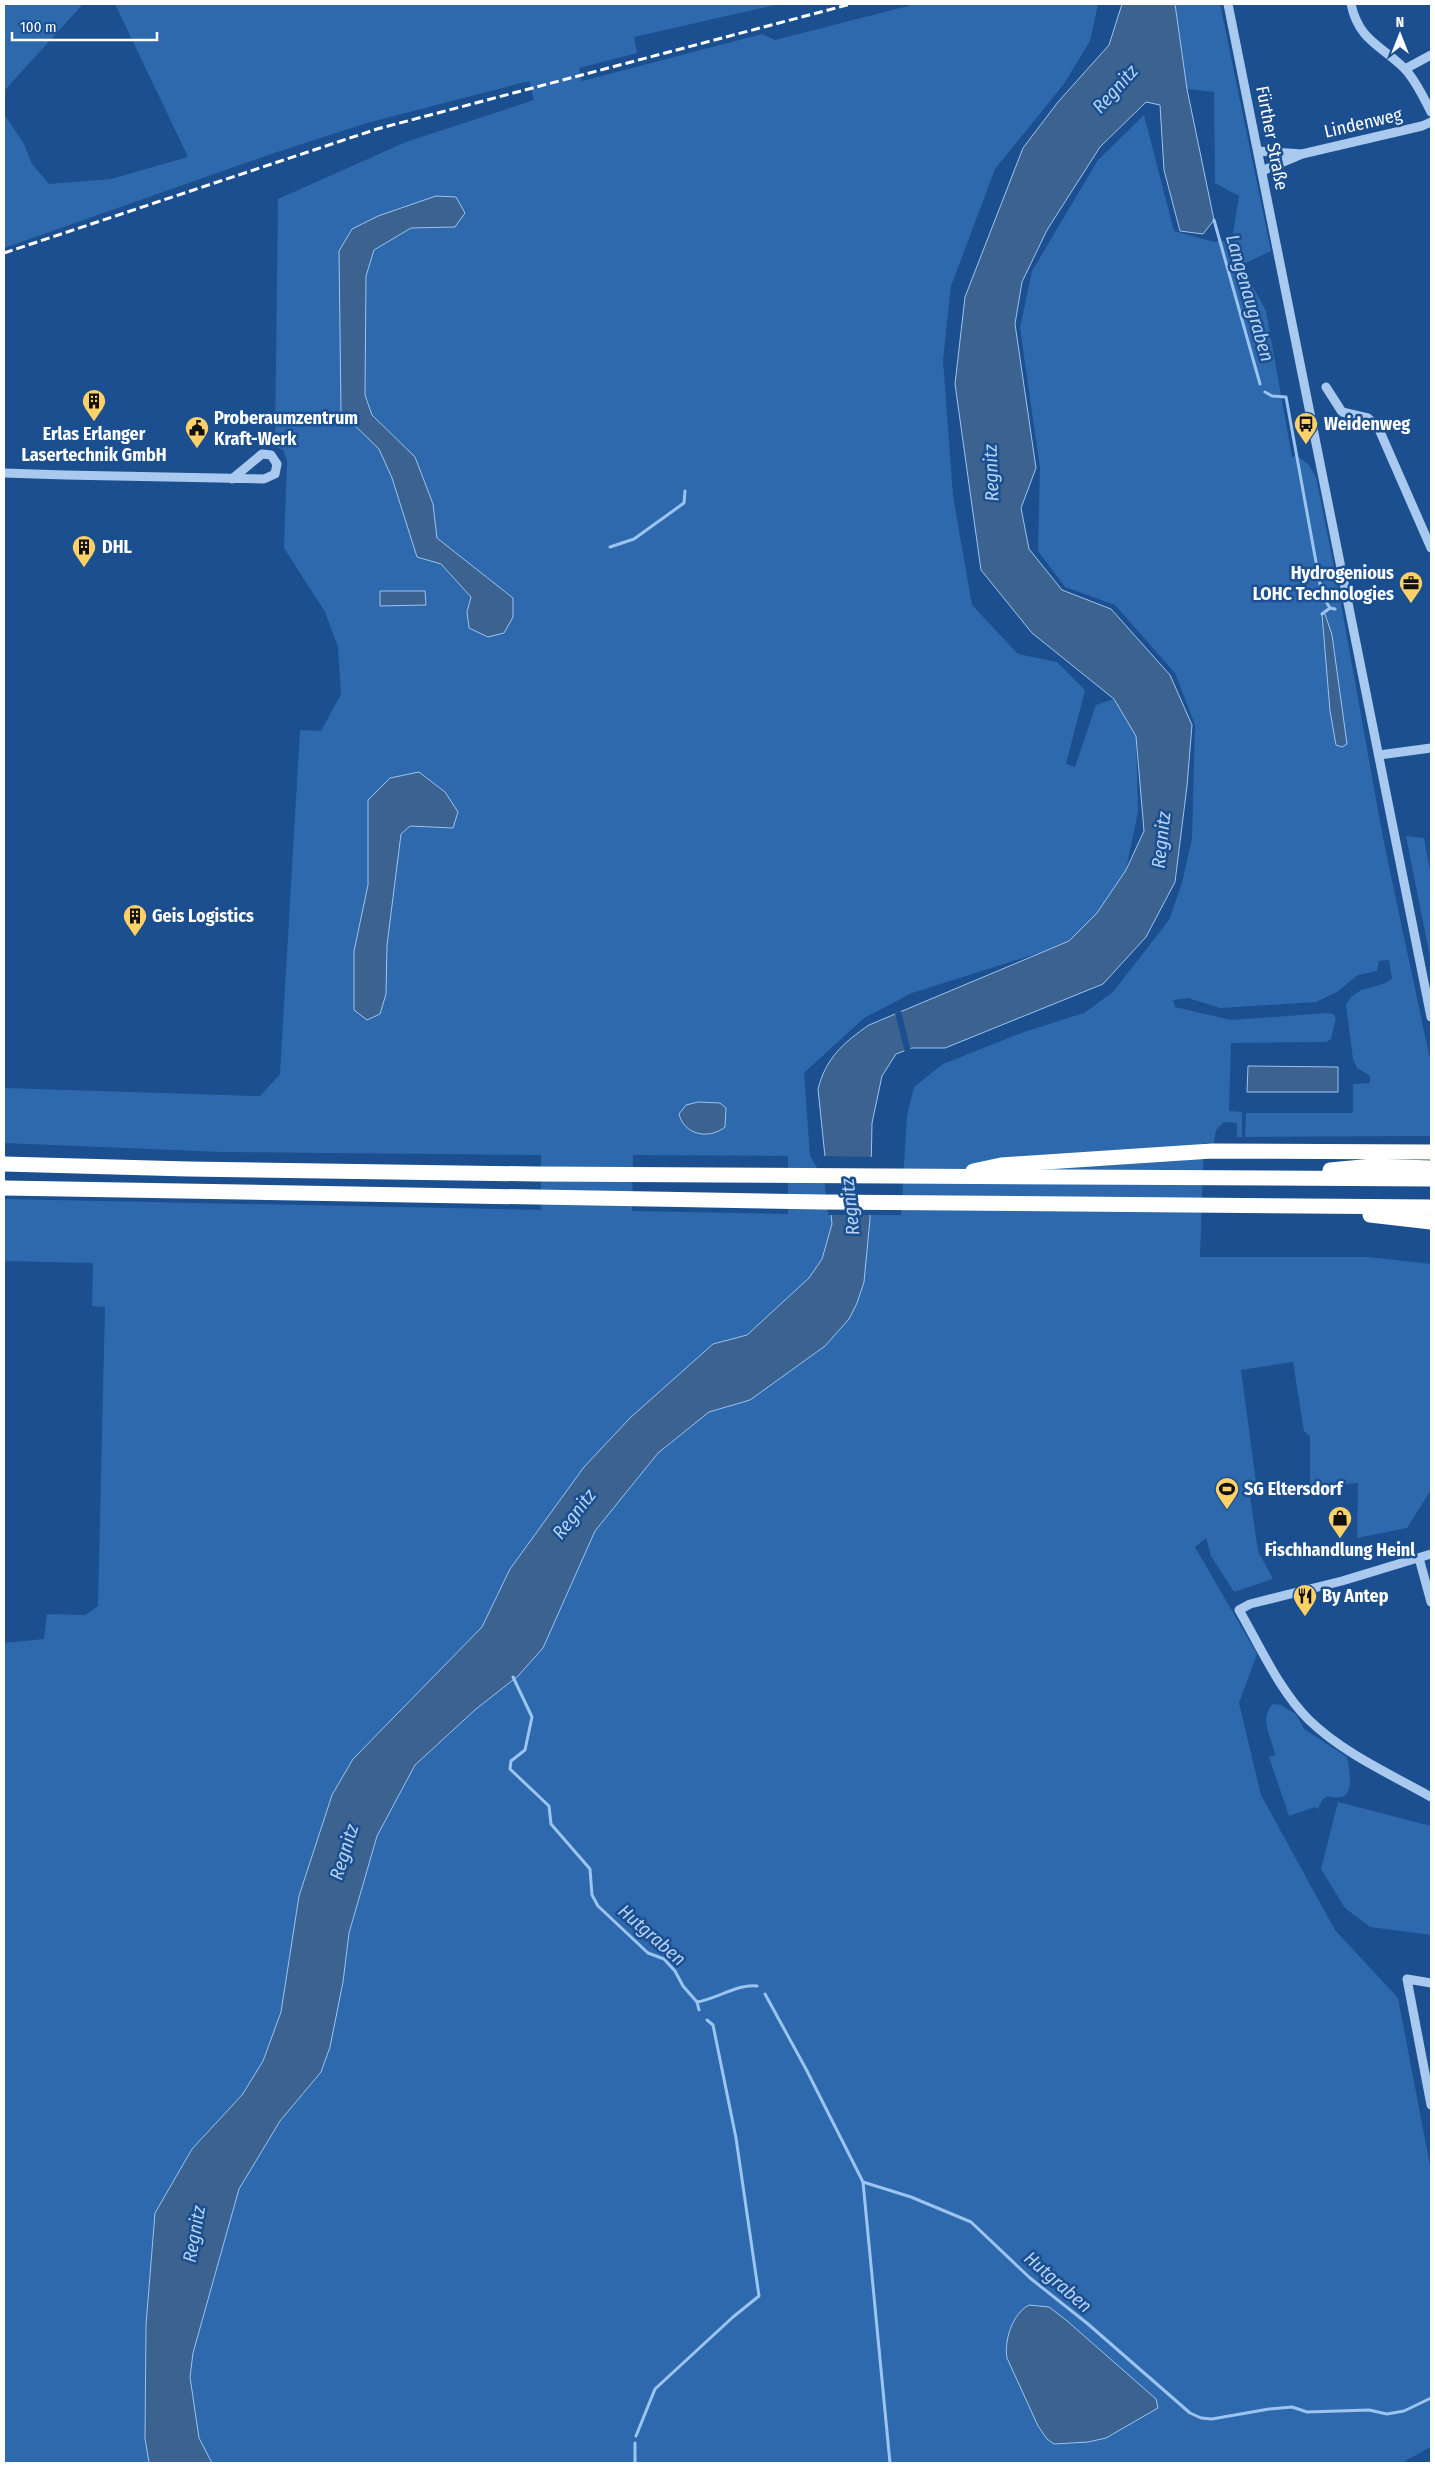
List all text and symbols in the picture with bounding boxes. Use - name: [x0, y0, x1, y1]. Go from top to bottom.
- scale bar: [12, 10, 158, 42]
- north arrow: [1375, 10, 1425, 60]
- text: N: [1396, 14, 1404, 31]
- text: 100 m: [20, 18, 57, 36]
- water label: Regnitz: [1087, 60, 1143, 118]
- street label: Fürther Straße: [1251, 84, 1293, 192]
- street label: Lindenweg: [1322, 103, 1405, 143]
- water label: Langenaugraben: [1221, 232, 1279, 364]
- building icon: Erlas Erlanger Lasertechnik GmbH: [81, 388, 107, 422]
- place label: Proberaumzentrum Kraft-Werk: [214, 407, 358, 450]
- bus stop icon: Weidenweg: [1293, 411, 1319, 445]
- place label: Weidenweg: [1324, 413, 1410, 435]
- public building icon: Proberaumzentrum Kraft-Werk: [184, 415, 210, 449]
- place label: Erlas Erlanger Lasertechnik GmbH: [21, 423, 167, 466]
- water label: Regnitz: [978, 443, 1003, 502]
- building icon: DHL: [71, 534, 97, 568]
- place label: DHL: [102, 536, 133, 558]
- place label: Hydrogenious LOHC Technologies: [1253, 562, 1394, 605]
- office icon: Hydrogenious LOHC Technologies: [1398, 570, 1424, 604]
- water label: Regnitz: [1147, 810, 1175, 870]
- building icon: Geis Logistics: [122, 903, 148, 937]
- place label: Geis Logistics: [152, 905, 254, 927]
- water label: Regnitz: [836, 1177, 864, 1237]
- sports icon: SG Eltersdorf: [1214, 1476, 1240, 1510]
- place label: SG Eltersdorf: [1244, 1478, 1344, 1500]
- water label: Regnitz: [547, 1484, 601, 1544]
- shop icon: Fischhandlung Heinl: [1327, 1505, 1353, 1539]
- place label: Fischhandlung Heinl: [1265, 1539, 1415, 1561]
- restaurant icon: By Antep: [1292, 1583, 1318, 1617]
- place label: By Antep: [1322, 1585, 1389, 1607]
- water label: Regnitz: [325, 1821, 364, 1883]
- water label: Hutgraben: [614, 1899, 690, 1971]
- water label: Regnitz: [178, 2203, 210, 2264]
- water label: Hutgraben: [1020, 2246, 1096, 2318]

